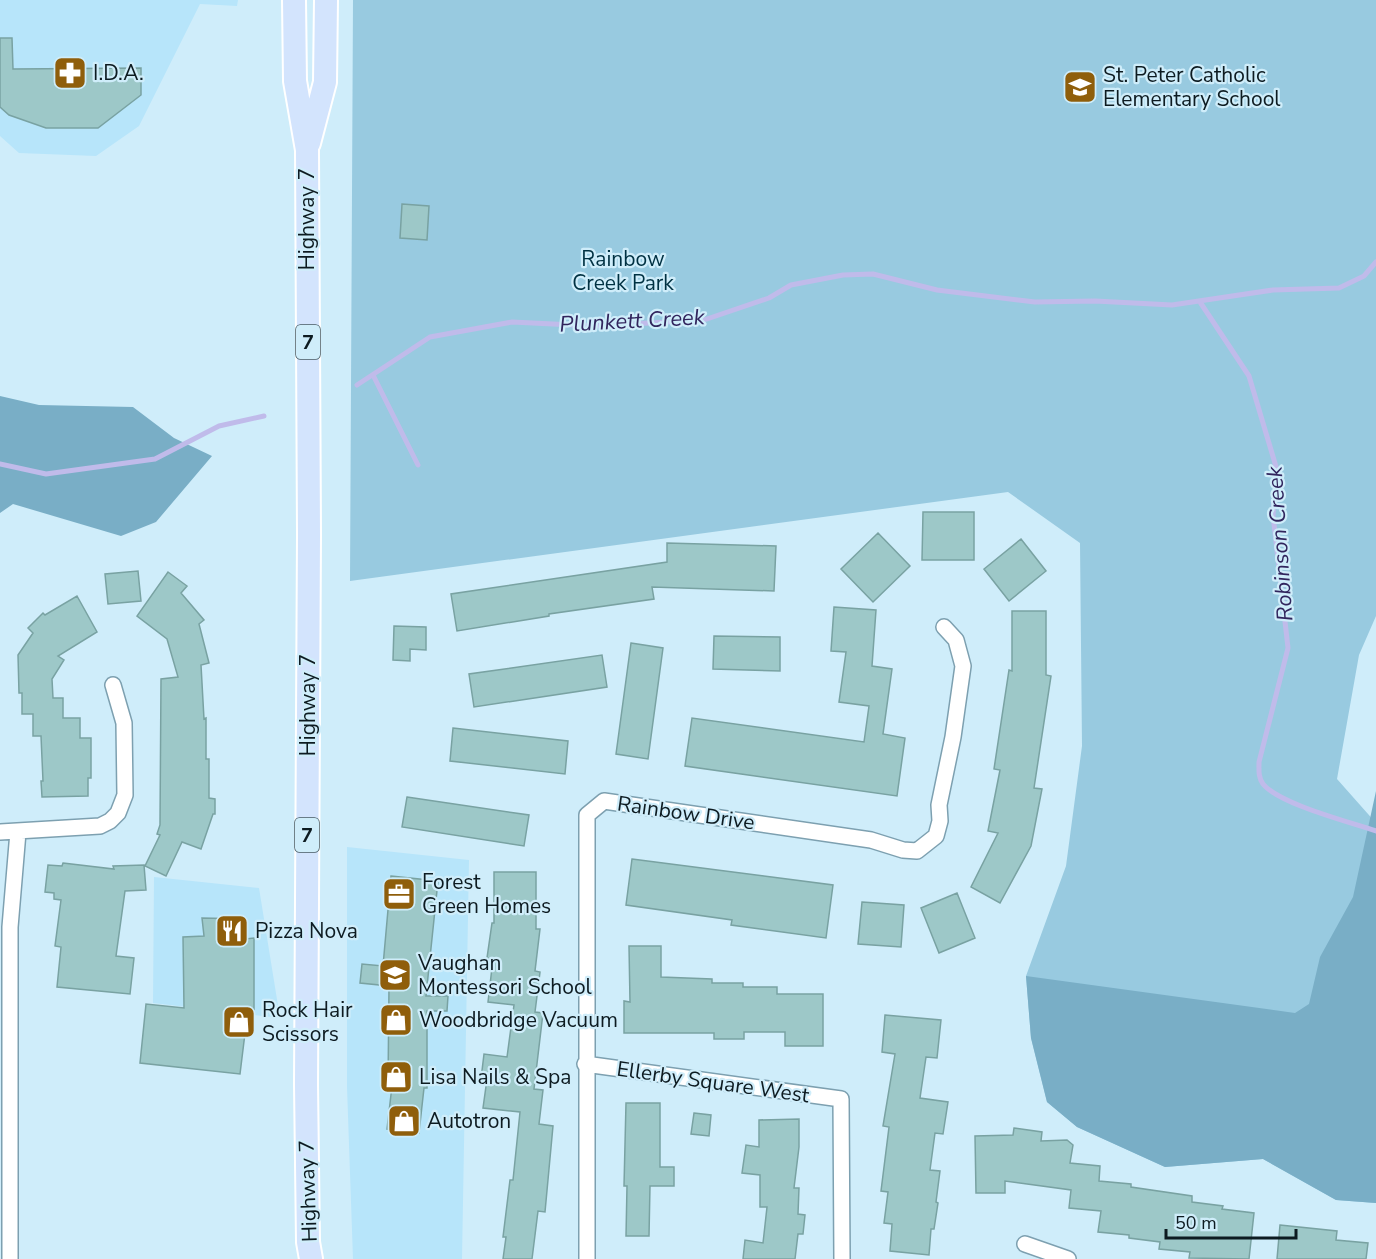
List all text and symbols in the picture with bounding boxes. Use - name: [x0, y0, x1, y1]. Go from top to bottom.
- pharmacy icon: I.D.A.: [52, 55, 88, 91]
- place label: I.D.A.: [93, 59, 144, 87]
- place label: St. Peter Catholic Elementary School: [1103, 61, 1281, 113]
- school or university icon: St. Peter Catholic Elementary School: [1062, 69, 1098, 105]
- street label: Highway 7: [293, 168, 321, 270]
- park label: Rainbow Creek Park: [572, 245, 674, 297]
- water label: Plunkett Creek: [559, 302, 706, 340]
- road number: 7: [296, 325, 320, 359]
- water label: Robinson Creek: [1260, 465, 1300, 622]
- street label: Highway 7: [294, 654, 322, 756]
- street label: Rainbow Drive: [615, 789, 757, 837]
- road number: 7: [295, 818, 319, 852]
- place label: Forest Green Homes: [422, 868, 551, 920]
- office icon: Forest Green Homes: [381, 876, 417, 912]
- restaurant icon: Pizza Nova: [214, 913, 250, 949]
- place label: Pizza Nova: [255, 917, 358, 945]
- place label: Vaughan Montessori School: [417, 949, 593, 1001]
- school or university icon: Vaughan Montessori School: [377, 957, 413, 993]
- place label: Rock Hair Scissors: [262, 996, 353, 1048]
- shop icon: Woodbridge Vacuum: [378, 1002, 414, 1038]
- shop icon: Rock Hair Scissors: [221, 1004, 257, 1040]
- place label: Woodbridge Vacuum: [419, 1006, 618, 1034]
- street label: Ellerby Square West: [615, 1055, 812, 1109]
- shop icon: Lisa Nails & Spa: [378, 1059, 414, 1095]
- place label: Lisa Nails & Spa: [419, 1063, 571, 1091]
- shop icon: Autotron: [386, 1103, 422, 1139]
- place label: Autotron: [427, 1107, 511, 1135]
- street label: Highway 7: [292, 1139, 324, 1243]
- scale bar: [1166, 1202, 1296, 1240]
- text: 50 m: [1175, 1211, 1217, 1235]

